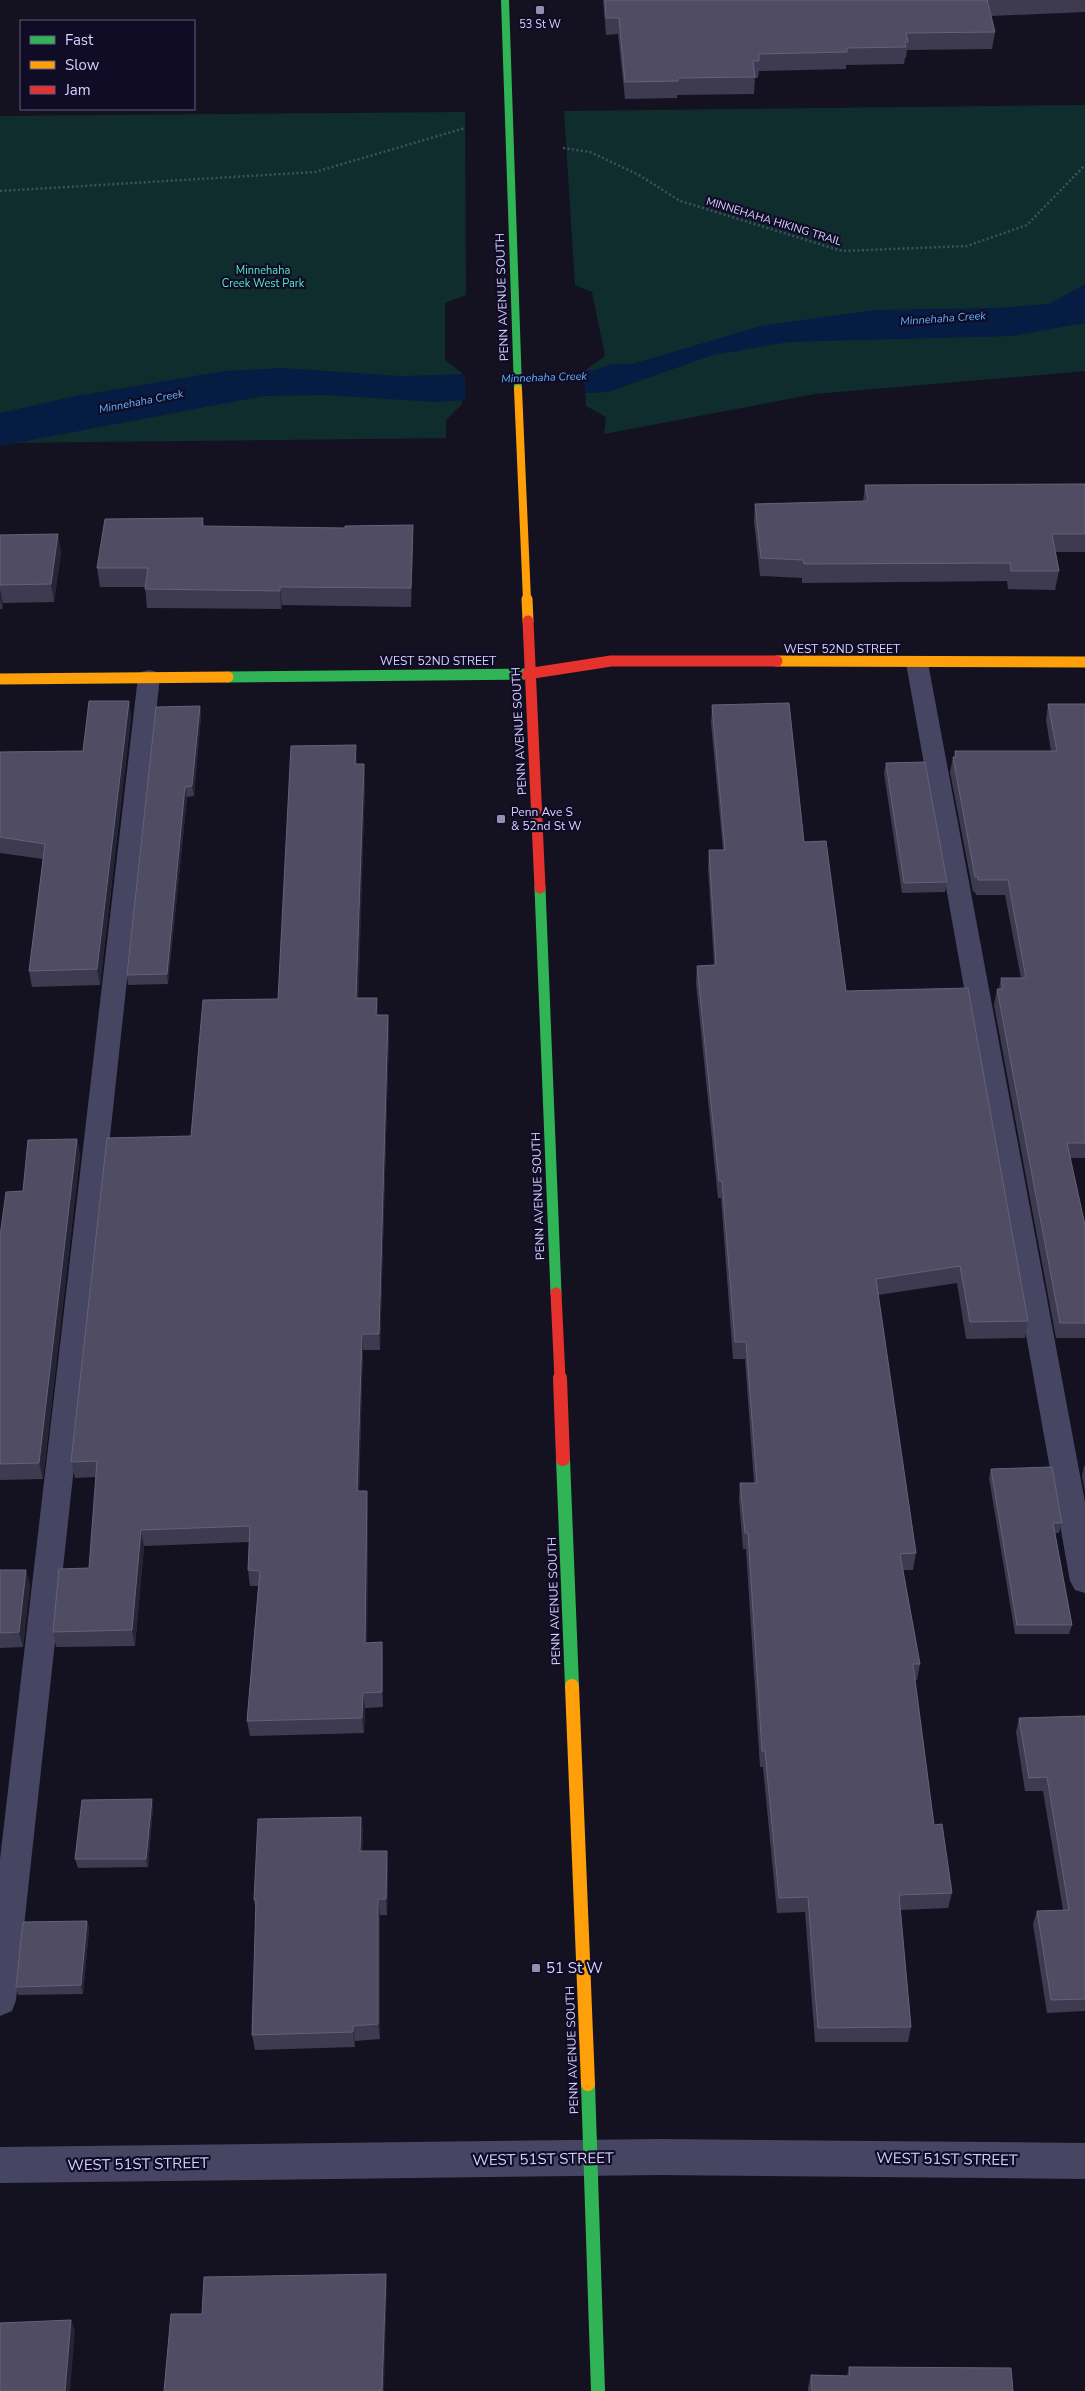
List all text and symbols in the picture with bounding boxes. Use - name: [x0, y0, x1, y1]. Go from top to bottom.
- marker: 53 St W: [534, 4, 546, 16]
- place label: 53 St W: [519, 17, 561, 32]
- legend: [20, 20, 195, 110]
- text: Fast: [65, 30, 94, 50]
- text: Slow: [65, 55, 100, 75]
- text: Jam: [64, 80, 91, 100]
- street label: MINNEHAHA HIKING TRAIL: [704, 194, 843, 249]
- street label: PENN AVENUE SOUTH: [492, 233, 512, 361]
- park label: Minnehaha Creek West Park: [222, 263, 305, 291]
- water label: Minnehaha Creek: [900, 308, 987, 329]
- water label: Minnehaha Creek: [501, 368, 588, 386]
- water label: Minnehaha Creek: [98, 386, 185, 417]
- street label: WEST 52ND STREET: [784, 641, 901, 657]
- street label: WEST 52ND STREET: [380, 653, 497, 669]
- street label: PENN AVENUE SOUTH: [508, 667, 530, 795]
- place label: Penn Ave S & 52nd St W: [511, 804, 582, 834]
- marker: Penn Ave S & 52nd St W: [495, 813, 507, 825]
- street label: PENN AVENUE SOUTH: [528, 1132, 548, 1260]
- street label: PENN AVENUE SOUTH: [544, 1537, 564, 1665]
- place label: 51 St W: [546, 1958, 603, 1978]
- marker: 51 St W: [530, 1962, 542, 1974]
- street label: PENN AVENUE SOUTH: [562, 1986, 582, 2114]
- street label: WEST 51ST STREET: [472, 2148, 614, 2170]
- street label: WEST 51ST STREET: [876, 2148, 1018, 2170]
- street label: WEST 51ST STREET: [67, 2153, 209, 2175]

